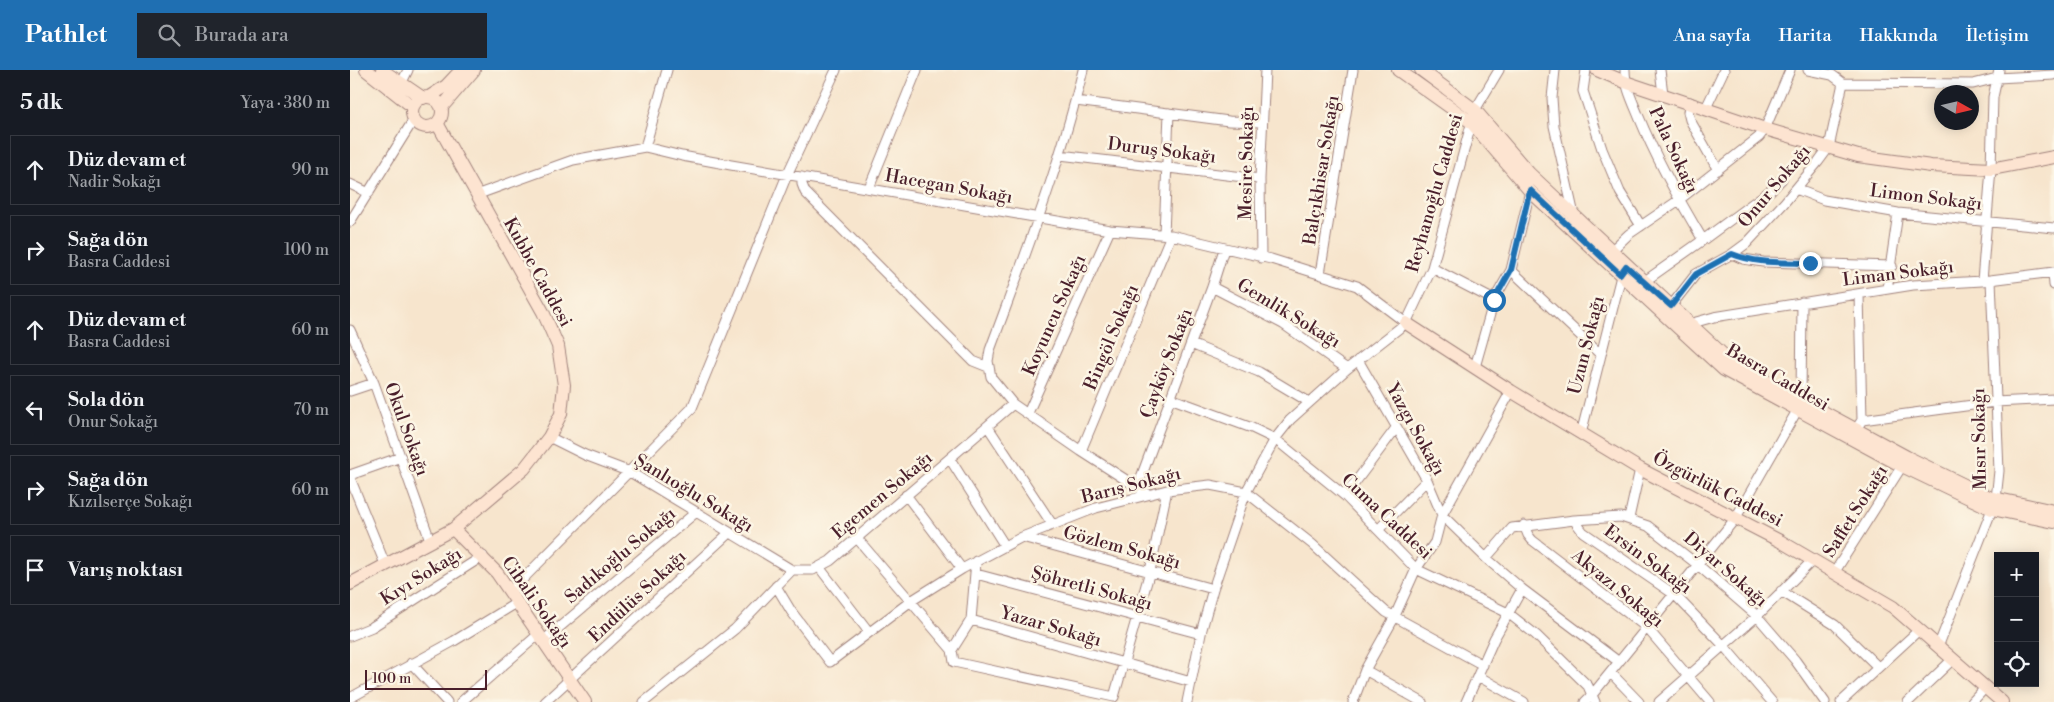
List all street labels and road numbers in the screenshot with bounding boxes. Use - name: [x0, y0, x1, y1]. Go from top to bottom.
- street label: Balçıkhisar Sokağı: [1298, 93, 1345, 248]
- street label: Pala Sokağı: [1643, 103, 1704, 197]
- street label: Mesire Sokağı: [1234, 106, 1259, 220]
- street label: Reyhanoğlu Caddesi: [1401, 111, 1468, 275]
- street label: Duruş Sokağı: [1106, 132, 1218, 169]
- street label: Onur Sokağı: [1733, 140, 1816, 233]
- street label: Hacegan Sokağı: [883, 164, 1015, 209]
- street label: Limon Sokağı: [1868, 179, 1983, 216]
- street label: Kubbe Caddesi: [498, 213, 577, 331]
- street label: Koyuncu Sokağı: [1017, 251, 1091, 379]
- street label: Liman Sokağı: [1841, 255, 1955, 292]
- street label: Gemlik Sokağı: [1233, 273, 1345, 354]
- street label: Bingöl Sokağı: [1078, 281, 1144, 394]
- street label: Uzun Sokağı: [1563, 293, 1610, 397]
- street label: Çayköy Sokağı: [1135, 305, 1198, 422]
- street label: Basra Caddesi: [1721, 338, 1833, 416]
- street label: Yazgı Sokağı: [1380, 378, 1450, 480]
- street label: Okul Sokağı: [379, 379, 434, 479]
- street label: Mısır Sokağı: [1967, 388, 1992, 490]
- street label: Egemen Sokağı: [827, 446, 938, 544]
- street label: Özgürlük Caddesi: [1649, 447, 1787, 532]
- street label: Şanlıoğlu Sokağı: [630, 449, 758, 538]
- street label: Saffet Sokağı: [1818, 461, 1893, 562]
- street label: Barış Sokağı: [1078, 462, 1183, 509]
- street label: Cuma Caddesi: [1336, 468, 1437, 564]
- street label: Sadıkoğlu Sokağı: [560, 502, 681, 609]
- street label: Ersin Sokağı: [1599, 520, 1696, 599]
- street label: Gözlem Sokağı: [1061, 521, 1183, 574]
- street label: Diyar Sokağı: [1679, 527, 1772, 612]
- street label: Kıyı Sokağı: [376, 542, 467, 611]
- street label: Akyazı Sokağı: [1566, 543, 1669, 633]
- street label: Endülüs Sokağı: [584, 545, 691, 648]
- street label: Cibali Sokağı: [496, 552, 577, 653]
- street label: Şöhretli Sokağı: [1029, 561, 1155, 616]
- street label: Yazar Sokağı: [997, 601, 1104, 652]

